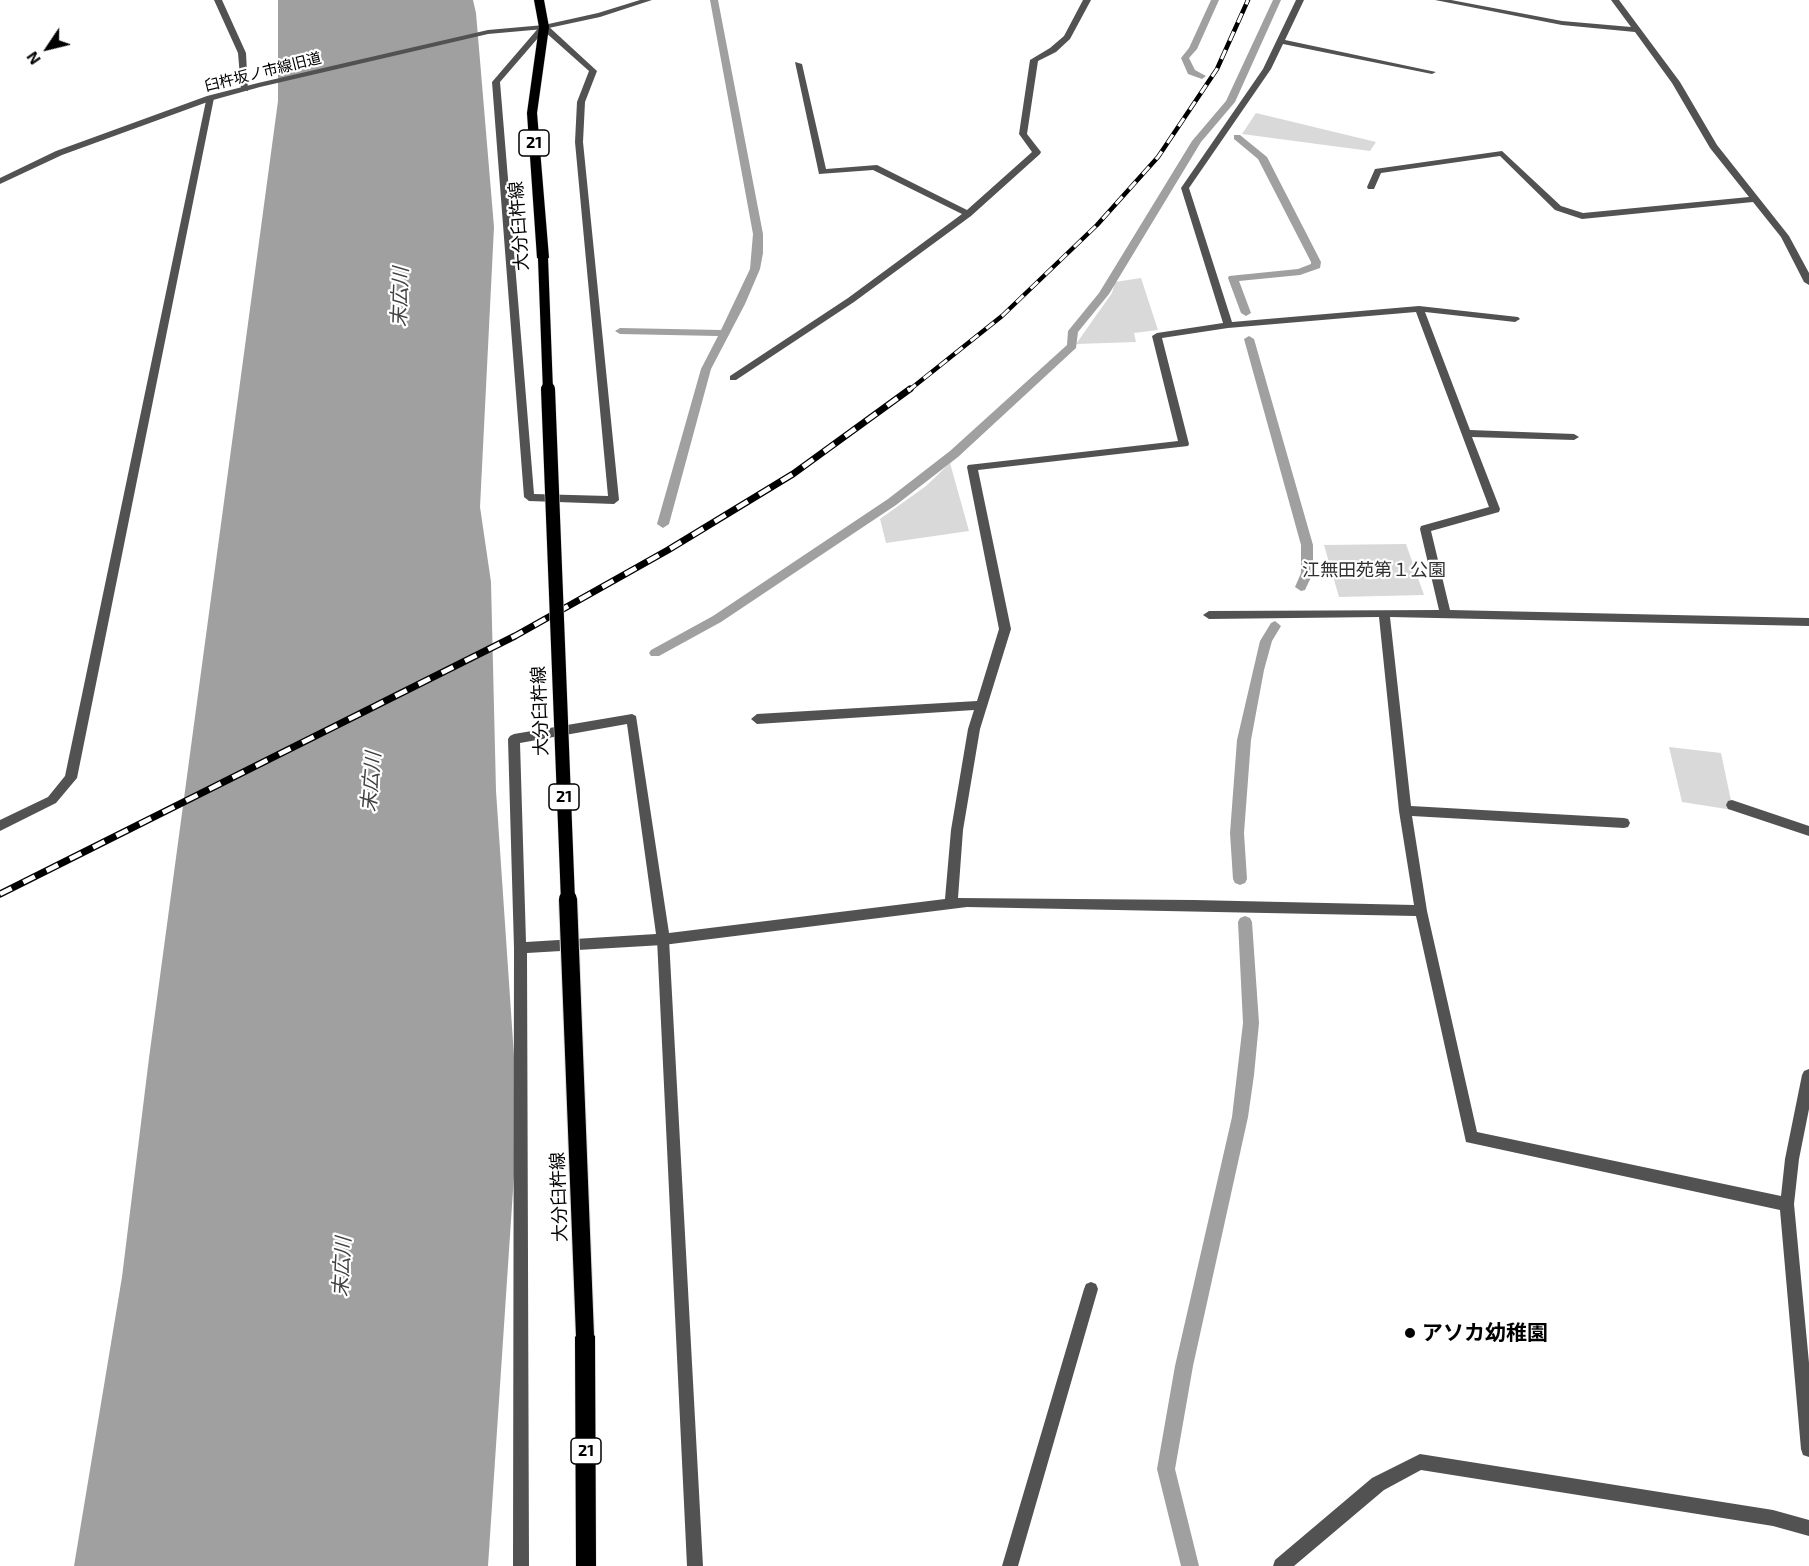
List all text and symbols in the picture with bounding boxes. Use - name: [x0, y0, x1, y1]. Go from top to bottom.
- north arrow: [18, 18, 78, 78]
- text: N: [22, 48, 44, 69]
- street label: 臼杵坂ノ市線旧道: [203, 49, 323, 95]
- road number: 21: [519, 130, 549, 156]
- street label: 大分臼杵線: [505, 180, 533, 272]
- water label: 末広川: [387, 267, 413, 327]
- park label: 江無田苑第１公園: [1302, 559, 1446, 581]
- street label: 大分臼杵線: [528, 666, 552, 756]
- water label: 末広川: [356, 751, 386, 813]
- road number: 21: [549, 784, 579, 810]
- street label: 大分臼杵線: [547, 1152, 571, 1242]
- water label: 末広川: [328, 1236, 356, 1298]
- place label: アソカ幼稚園: [1422, 1320, 1548, 1346]
- marker: アソカ幼稚園: [1403, 1326, 1417, 1340]
- road number: 21: [571, 1438, 601, 1464]

